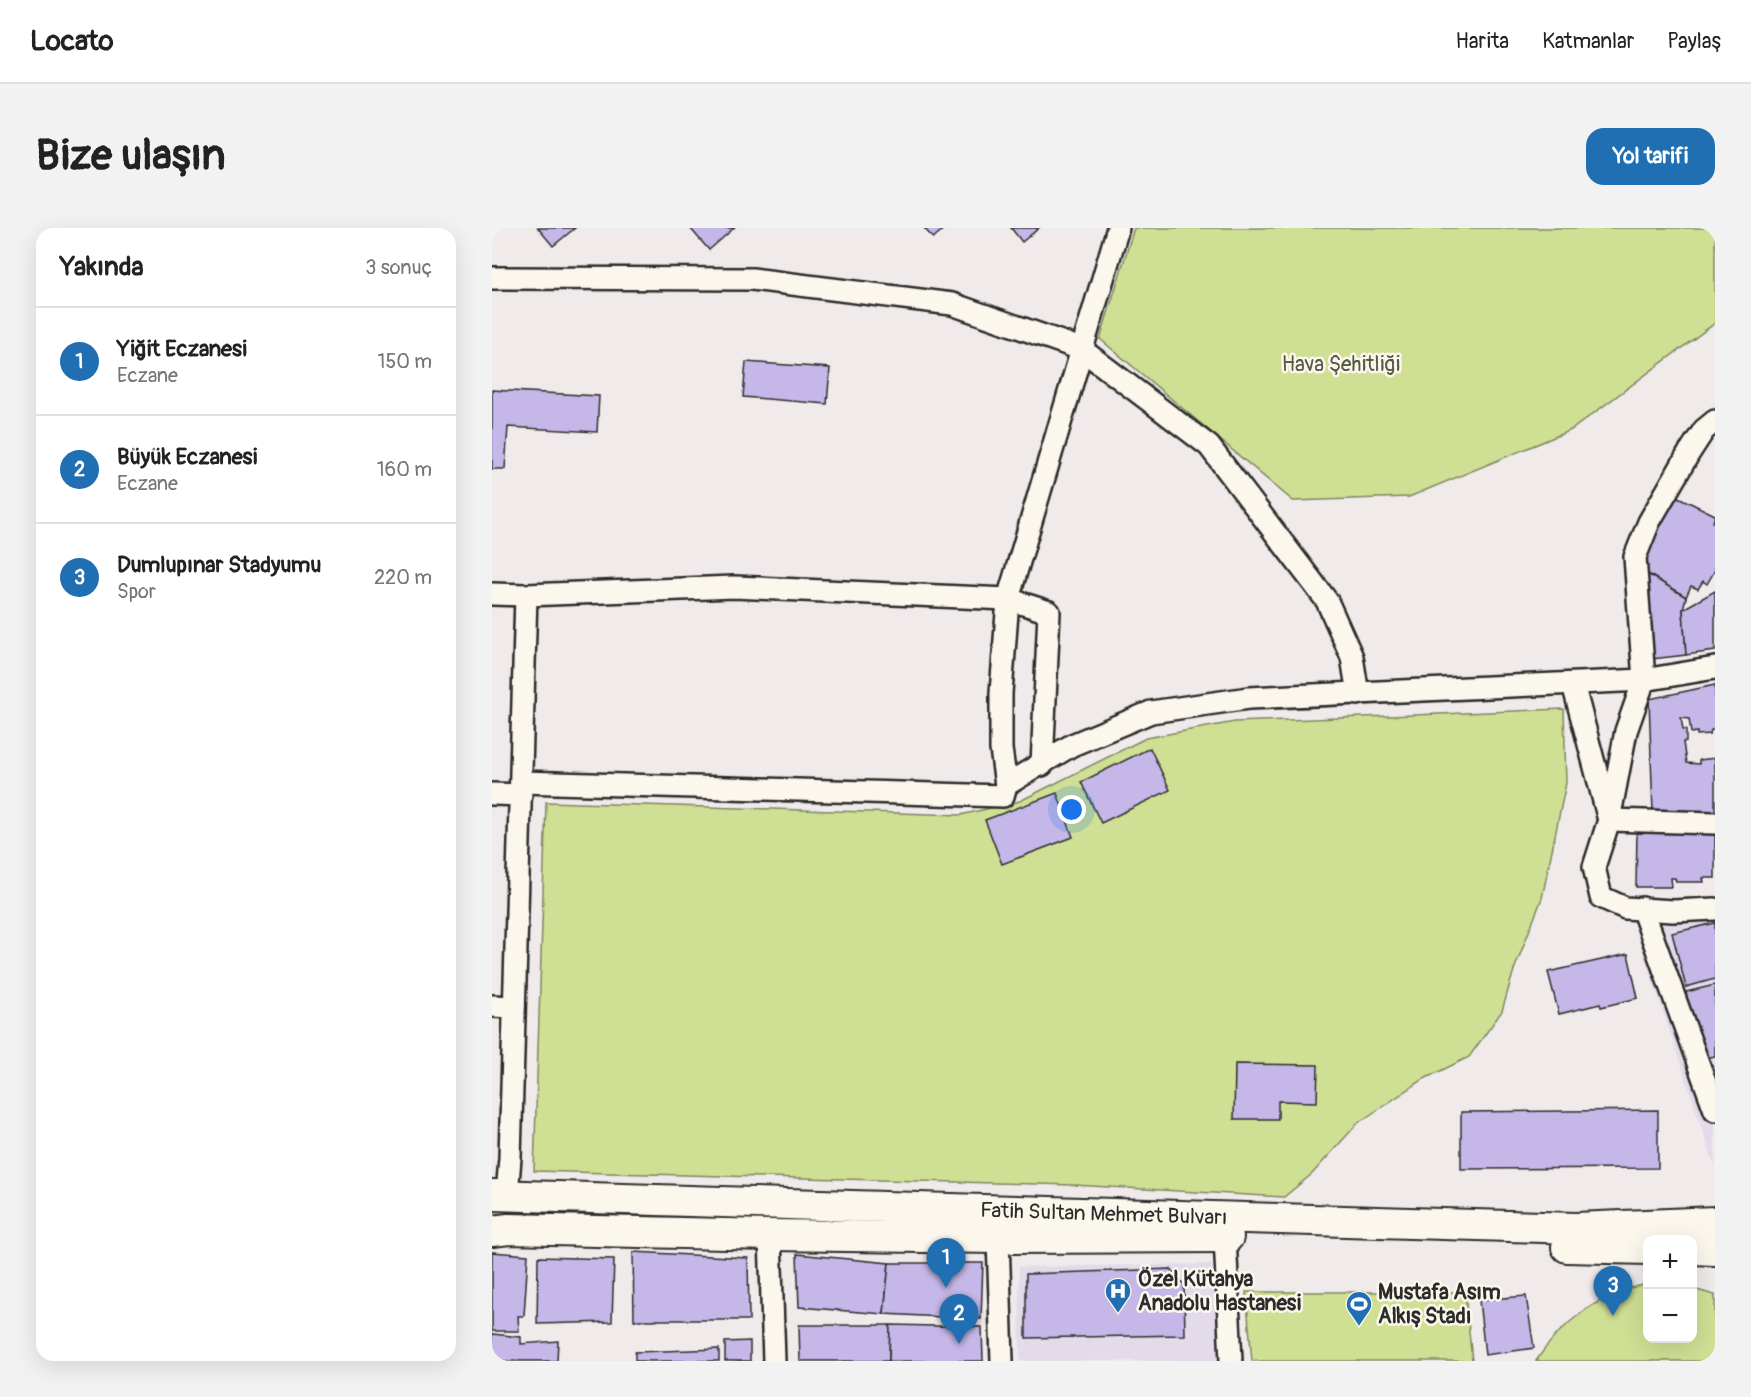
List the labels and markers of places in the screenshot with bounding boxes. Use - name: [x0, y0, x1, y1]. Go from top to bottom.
- pin: 1: [926, 1238, 966, 1288]
- place label: Özel Kütahya Anadolu Hastanesi: [1138, 1266, 1301, 1317]
- pin: 3: [1594, 1266, 1632, 1316]
- hospital icon: Özel Kütahya Anadolu Hastanesi: [1103, 1276, 1133, 1314]
- place label: Mustafa Asım Alkış Stadı: [1378, 1279, 1501, 1330]
- sports icon: Mustafa Asım Alkış Stadı: [1344, 1289, 1374, 1327]
- pin: 2: [940, 1294, 978, 1344]

